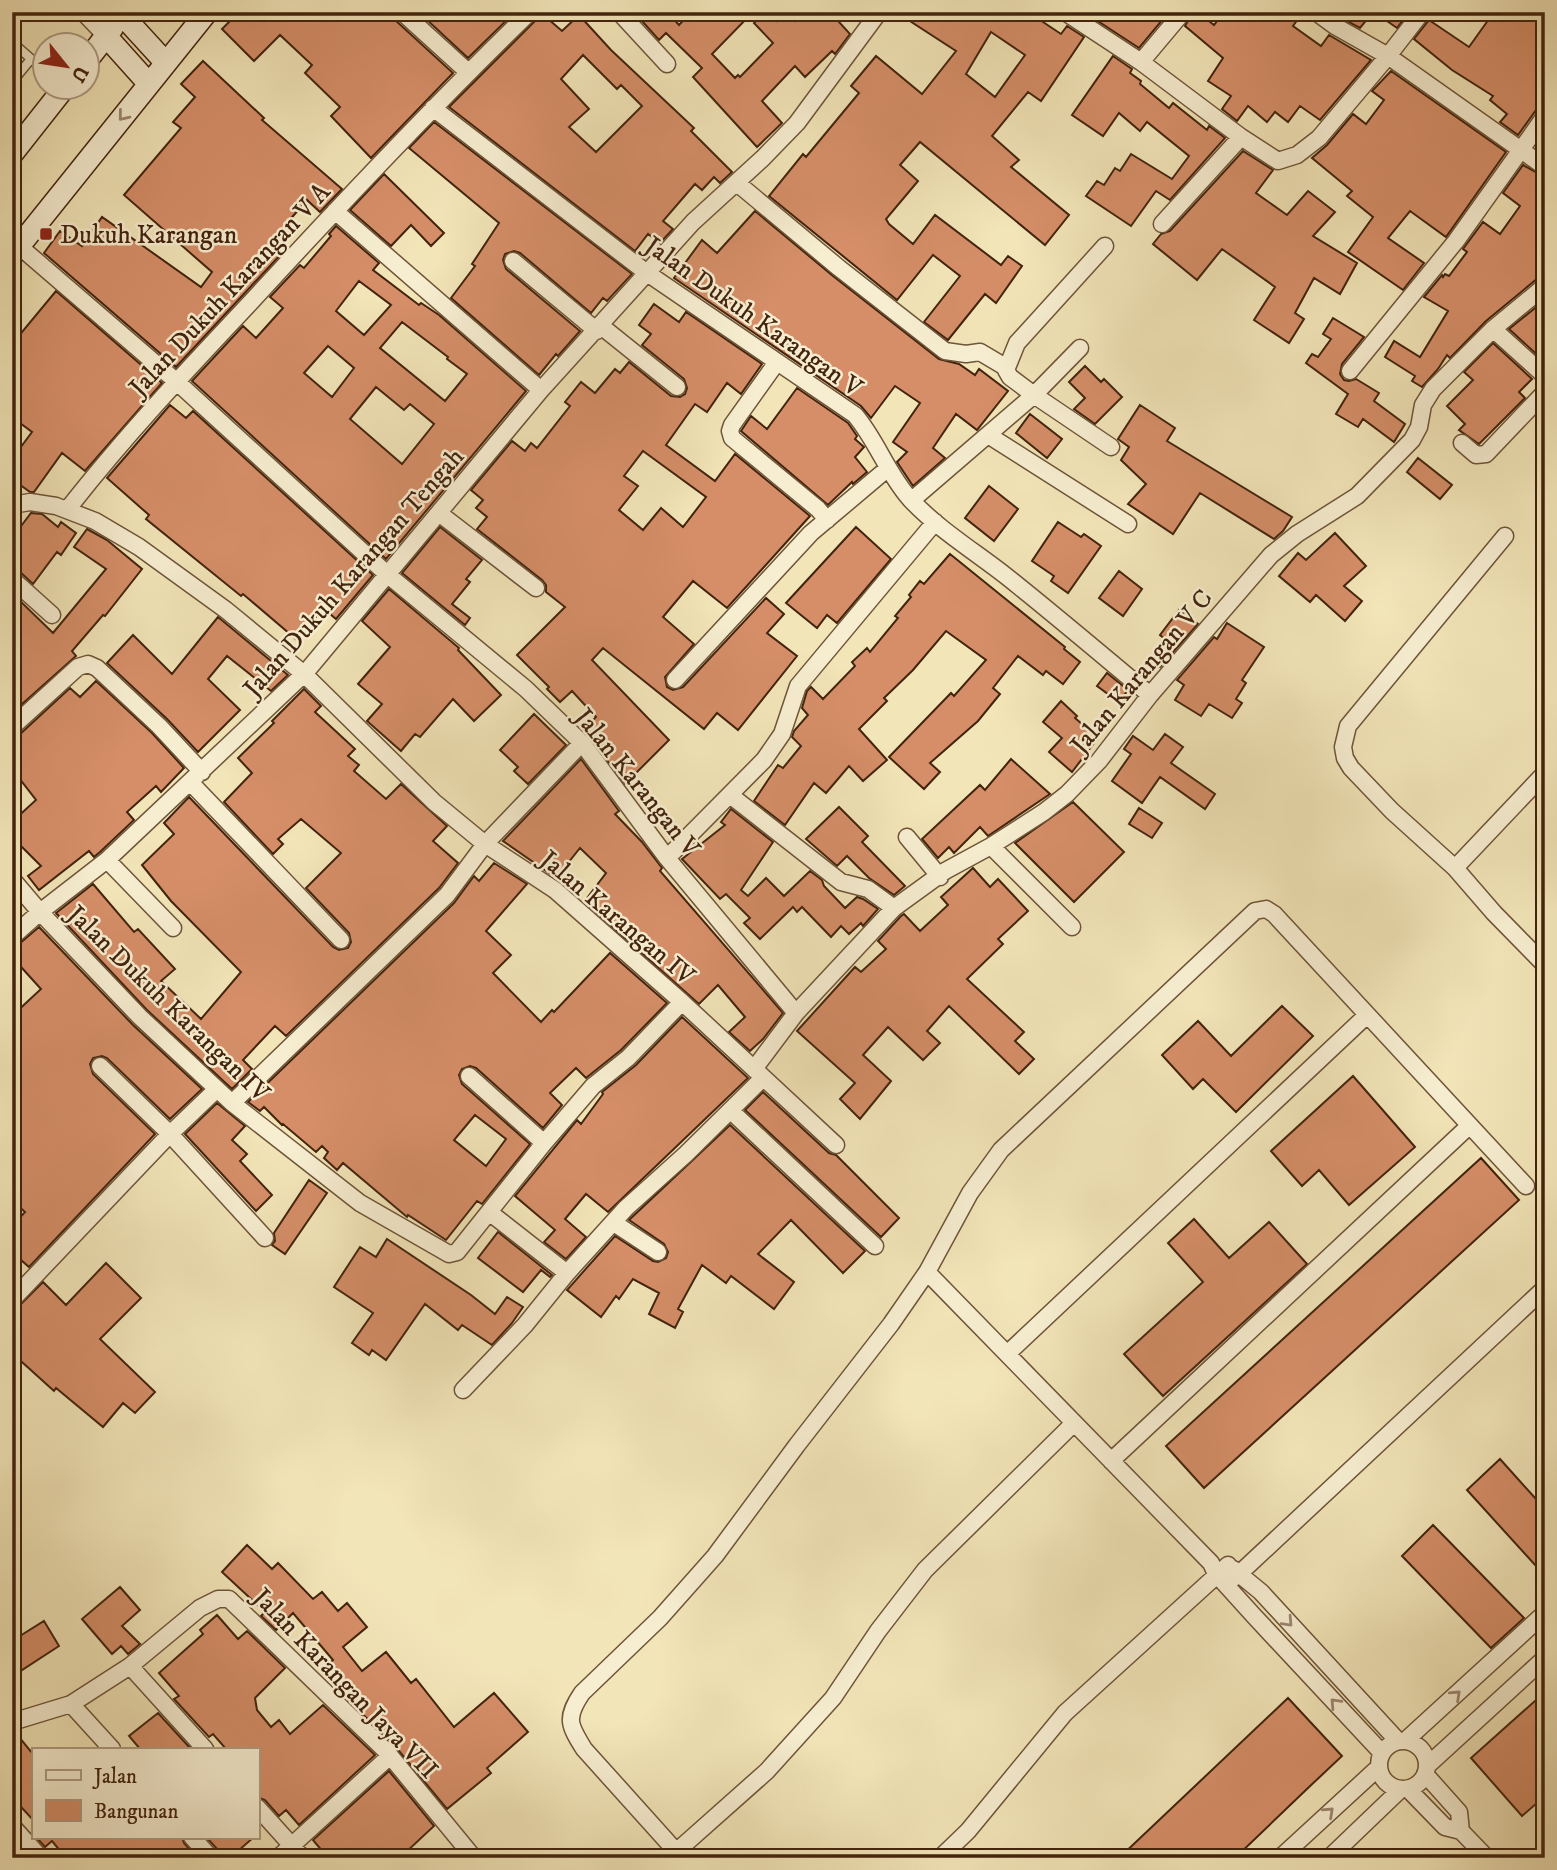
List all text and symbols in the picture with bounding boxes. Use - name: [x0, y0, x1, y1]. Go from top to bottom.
- north arrow: [32, 32, 102, 102]
- text: U: [66, 62, 93, 86]
- one-way arrow: [119, 109, 132, 121]
- street label: Jalan Dukuh Karangan V A: [121, 176, 338, 405]
- place label: Dukuh Karangan: [60, 219, 238, 252]
- marker: Dukuh Karangan: [38, 226, 54, 242]
- street label: Jalan Dukuh Karangan V: [636, 228, 869, 405]
- street label: Jalan Dukuh Karangan Tengah: [235, 441, 472, 706]
- street label: Jalan Karangan V C: [1062, 583, 1221, 763]
- street label: Jalan Karangan V: [566, 700, 707, 864]
- street label: Jalan Karangan IV: [531, 842, 702, 993]
- street label: Jalan Dukuh Karangan IV: [58, 897, 277, 1110]
- street label: Jalan Karangan Jaya VII: [244, 1580, 445, 1786]
- one-way arrow: [1279, 1614, 1292, 1627]
- one-way arrow: [1448, 1690, 1461, 1703]
- one-way arrow: [1331, 1698, 1343, 1711]
- legend: [32, 1748, 259, 1839]
- text: Jalan: [92, 1764, 137, 1790]
- text: Bangunan: [94, 1799, 178, 1825]
- one-way arrow: [1321, 1808, 1334, 1821]

